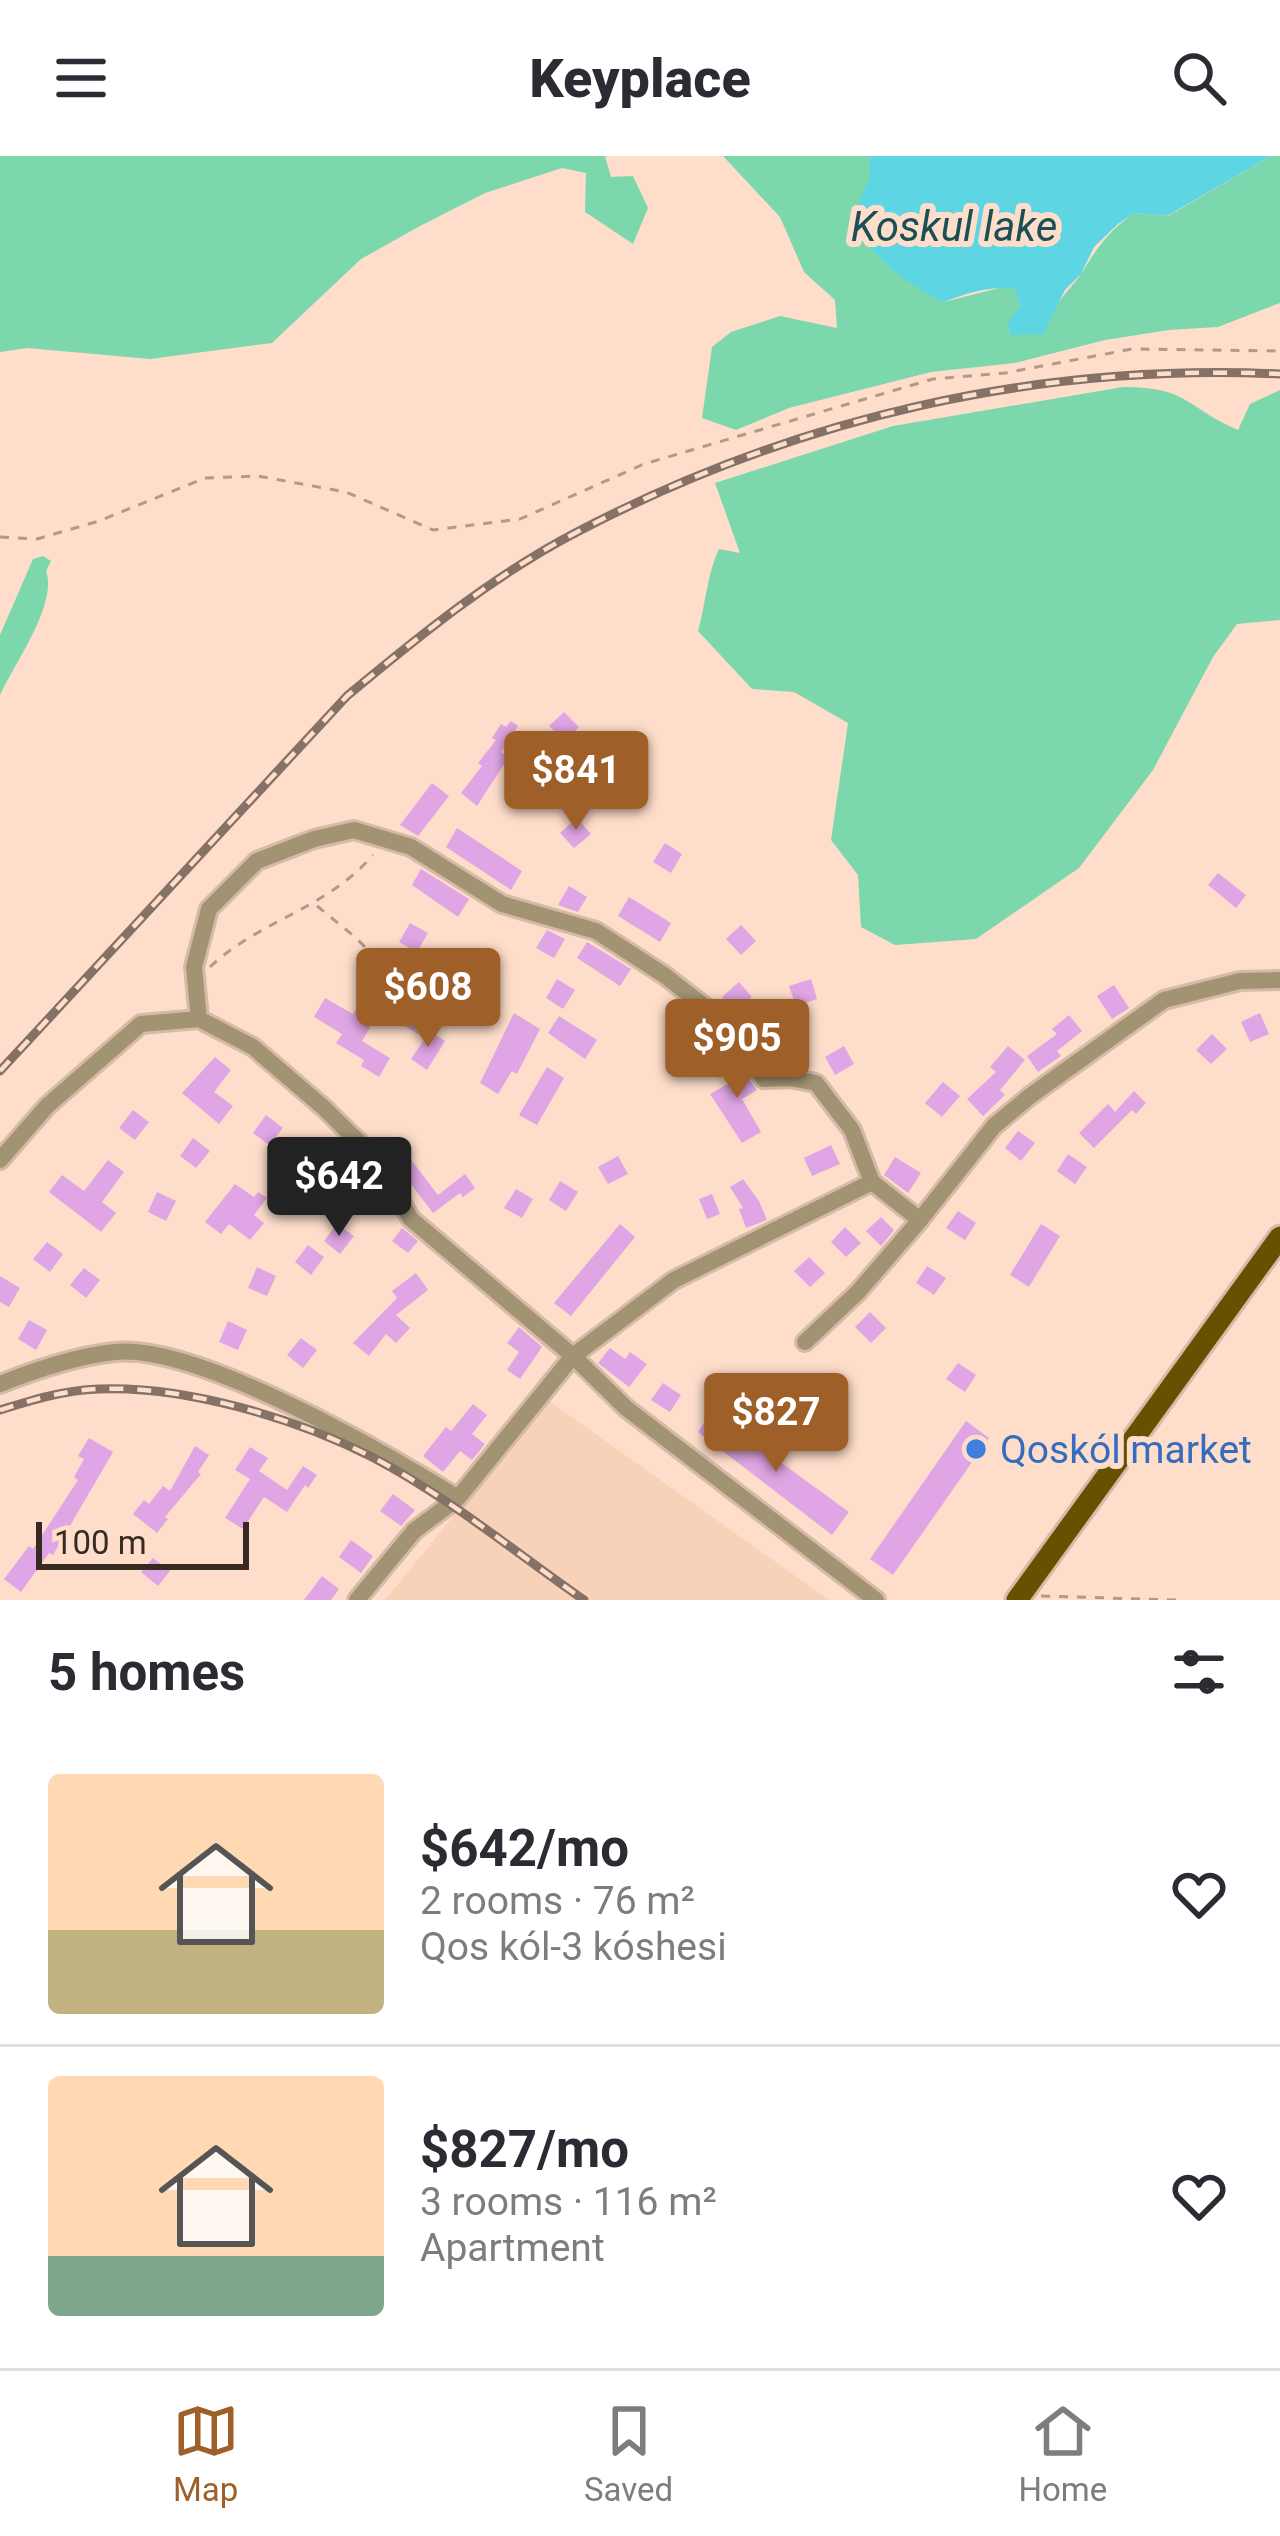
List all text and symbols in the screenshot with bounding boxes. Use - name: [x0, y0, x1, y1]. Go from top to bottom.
- icon: menu: [48, 45, 114, 111]
- icon: search: [1166, 45, 1232, 111]
- text: Keyplace: [529, 47, 751, 110]
- water label: Koskul lake: [851, 202, 1057, 251]
- pin: $841: [505, 731, 647, 833]
- text: $841: [531, 747, 621, 793]
- pin: $608: [357, 948, 499, 1050]
- text: $608: [383, 964, 473, 1010]
- pin: $905: [666, 999, 808, 1101]
- text: $905: [692, 1015, 782, 1061]
- pin: $642: [268, 1137, 410, 1239]
- text: $642: [294, 1153, 384, 1199]
- pin: $827: [705, 1373, 847, 1475]
- text: $827: [731, 1389, 821, 1435]
- place label: Qoskól market: [1000, 1427, 1252, 1473]
- marker: Qoskól market: [963, 1436, 989, 1462]
- scale bar: [36, 1516, 249, 1569]
- text: 100 m: [54, 1523, 147, 1562]
- icon: filters: [1166, 1639, 1232, 1705]
- text: 5 homes: [48, 1643, 245, 1702]
- text: $642/mo: [420, 1819, 629, 1878]
- icon: home: [144, 1822, 288, 1966]
- icon: heart: [1166, 1861, 1232, 1927]
- text: 2 rooms · 76 m²: [420, 1878, 695, 1924]
- text: Qos kól-3 kóshesi: [420, 1924, 727, 1970]
- text: $827/mo: [420, 2120, 629, 2179]
- icon: home: [144, 2124, 288, 2268]
- icon: heart: [1166, 2163, 1232, 2229]
- text: 3 rooms · 116 m²: [420, 2179, 717, 2225]
- text: Apartment: [420, 2225, 605, 2271]
- tab: Map: [173, 2398, 239, 2509]
- tab: Saved: [584, 2398, 673, 2509]
- tab: Home: [1019, 2398, 1107, 2509]

